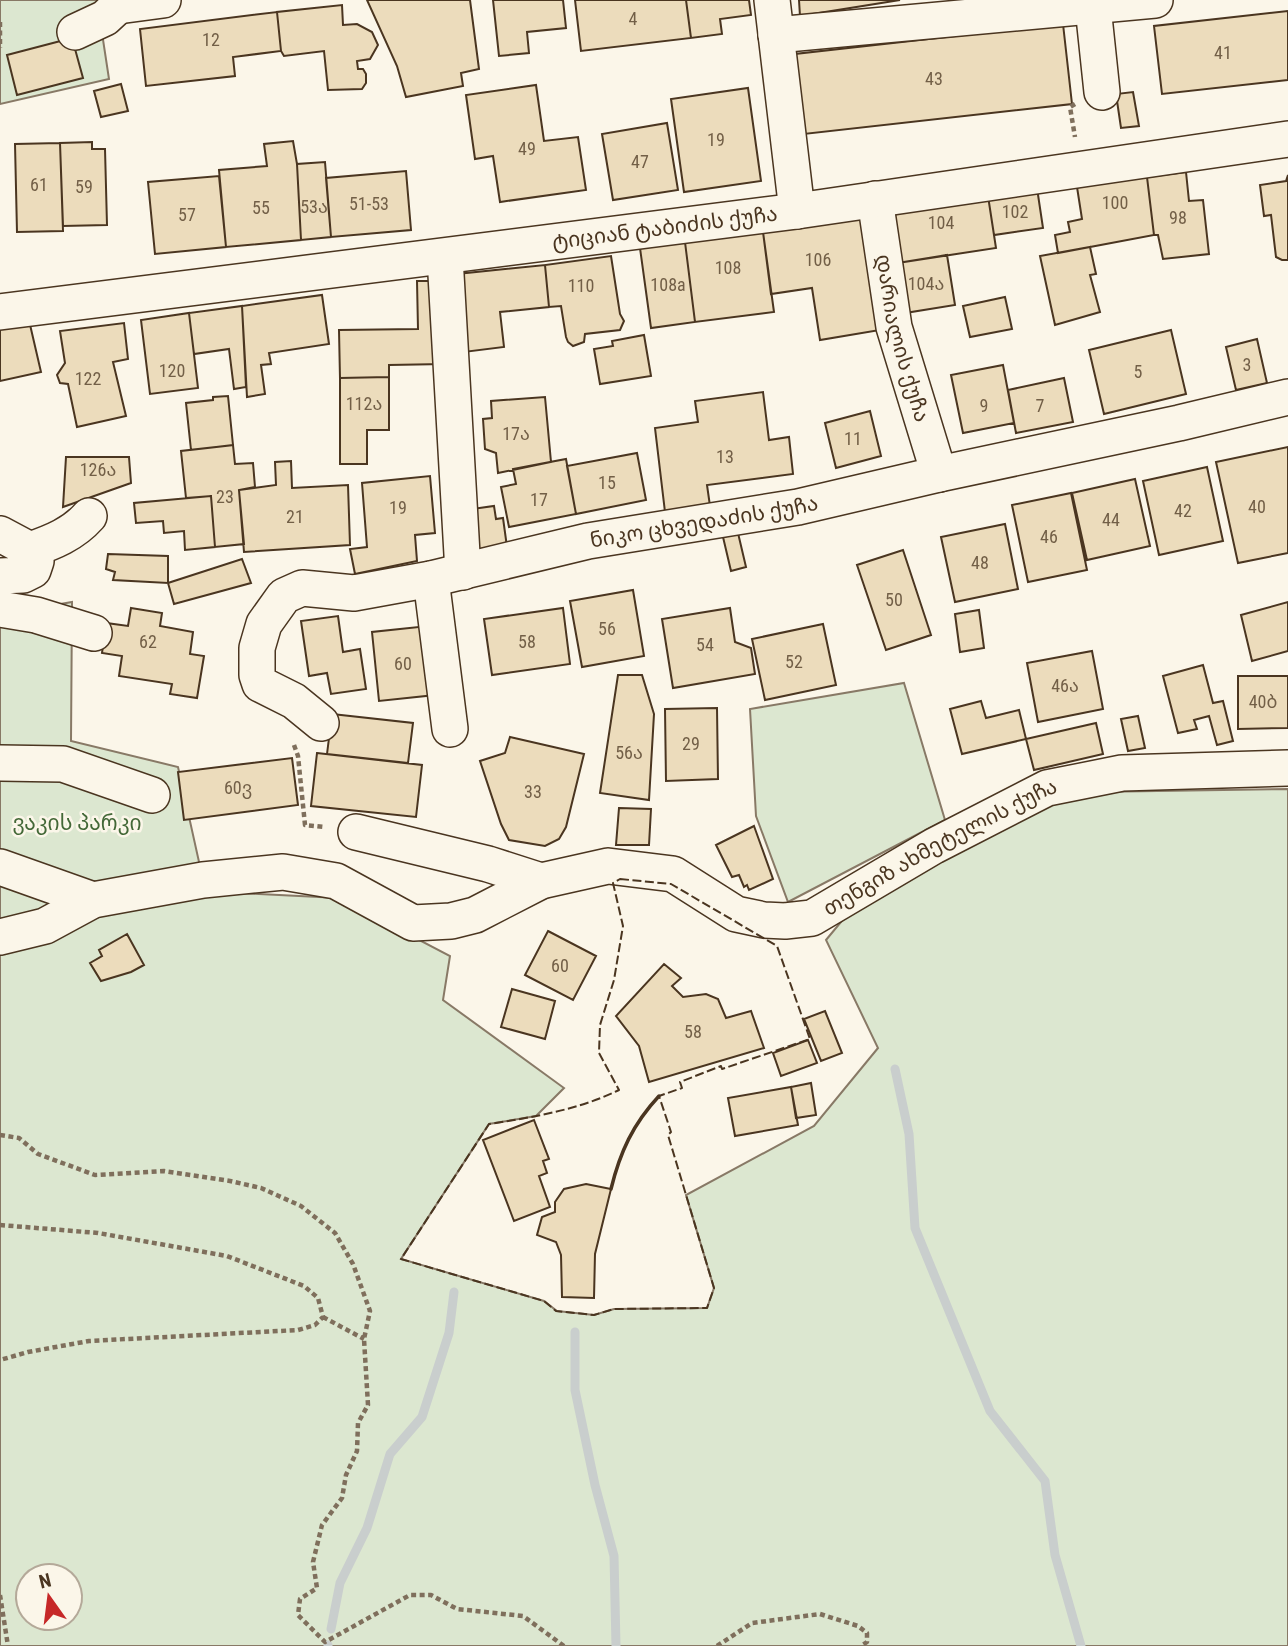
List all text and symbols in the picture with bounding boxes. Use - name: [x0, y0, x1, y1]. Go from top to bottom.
- house number: 4: [629, 8, 638, 29]
- house number: 12: [202, 29, 220, 50]
- house number: 41: [1214, 42, 1232, 63]
- house number: 43: [925, 68, 943, 89]
- house number: 19: [707, 129, 725, 150]
- house number: 49: [518, 138, 536, 159]
- house number: 47: [631, 151, 649, 172]
- house number: 61: [30, 174, 48, 195]
- house number: 59: [75, 176, 93, 197]
- house number: 100: [1102, 192, 1128, 213]
- house number: 51-53: [349, 193, 389, 214]
- house number: 53ა: [300, 196, 328, 217]
- house number: 55: [252, 197, 270, 218]
- house number: 102: [1002, 201, 1028, 222]
- street label: ტიციან ტაბიძის ქუჩა: [551, 202, 779, 254]
- house number: 57: [178, 204, 196, 225]
- house number: 98: [1169, 207, 1187, 228]
- house number: 104: [928, 212, 954, 233]
- house number: 106: [805, 249, 831, 270]
- street label: დარიალის ქუჩა: [870, 253, 934, 425]
- house number: 108: [715, 257, 741, 278]
- house number: 104ა: [908, 273, 944, 294]
- house number: 108a: [650, 274, 686, 295]
- house number: 110: [568, 275, 594, 296]
- house number: 3: [1243, 354, 1251, 375]
- house number: 120: [159, 360, 185, 381]
- house number: 5: [1134, 361, 1143, 382]
- house number: 122: [75, 368, 101, 389]
- house number: 112ა: [346, 393, 382, 414]
- house number: 9: [980, 395, 988, 416]
- house number: 7: [1036, 395, 1045, 416]
- house number: 17ა: [502, 423, 530, 444]
- house number: 11: [844, 428, 862, 449]
- house number: 13: [716, 446, 734, 467]
- house number: 126ა: [80, 459, 116, 480]
- house number: 15: [598, 472, 616, 493]
- house number: 23: [216, 486, 234, 507]
- house number: 17: [530, 489, 548, 510]
- street label: ნიკო ცხვედაძის ქუჩა: [588, 491, 820, 552]
- house number: 40: [1248, 496, 1266, 517]
- house number: 19: [389, 497, 407, 518]
- house number: 42: [1174, 500, 1192, 521]
- house number: 21: [286, 506, 304, 527]
- house number: 44: [1102, 509, 1120, 530]
- house number: 46: [1040, 526, 1058, 547]
- house number: 48: [971, 552, 989, 573]
- house number: 50: [885, 589, 903, 610]
- house number: 56: [598, 618, 616, 639]
- house number: 62: [139, 631, 157, 652]
- house number: 58: [518, 631, 536, 652]
- house number: 54: [696, 634, 714, 655]
- house number: 52: [785, 651, 803, 672]
- house number: 60: [394, 653, 412, 674]
- house number: 46ა: [1051, 675, 1079, 696]
- house number: 40ბ: [1249, 691, 1277, 712]
- house number: 29: [682, 733, 700, 754]
- house number: 56ა: [615, 742, 643, 763]
- street label: თენგიზ ახმეტელის ქუჩა: [819, 774, 1059, 921]
- house number: 60ვ: [224, 777, 252, 799]
- house number: 33: [524, 781, 542, 802]
- park label: ვაკის პარკი: [12, 811, 142, 835]
- house number: 60: [551, 955, 569, 976]
- house number: 58: [684, 1021, 702, 1042]
- north arrow: [14, 1562, 84, 1632]
- text: N: [37, 1568, 53, 1594]

